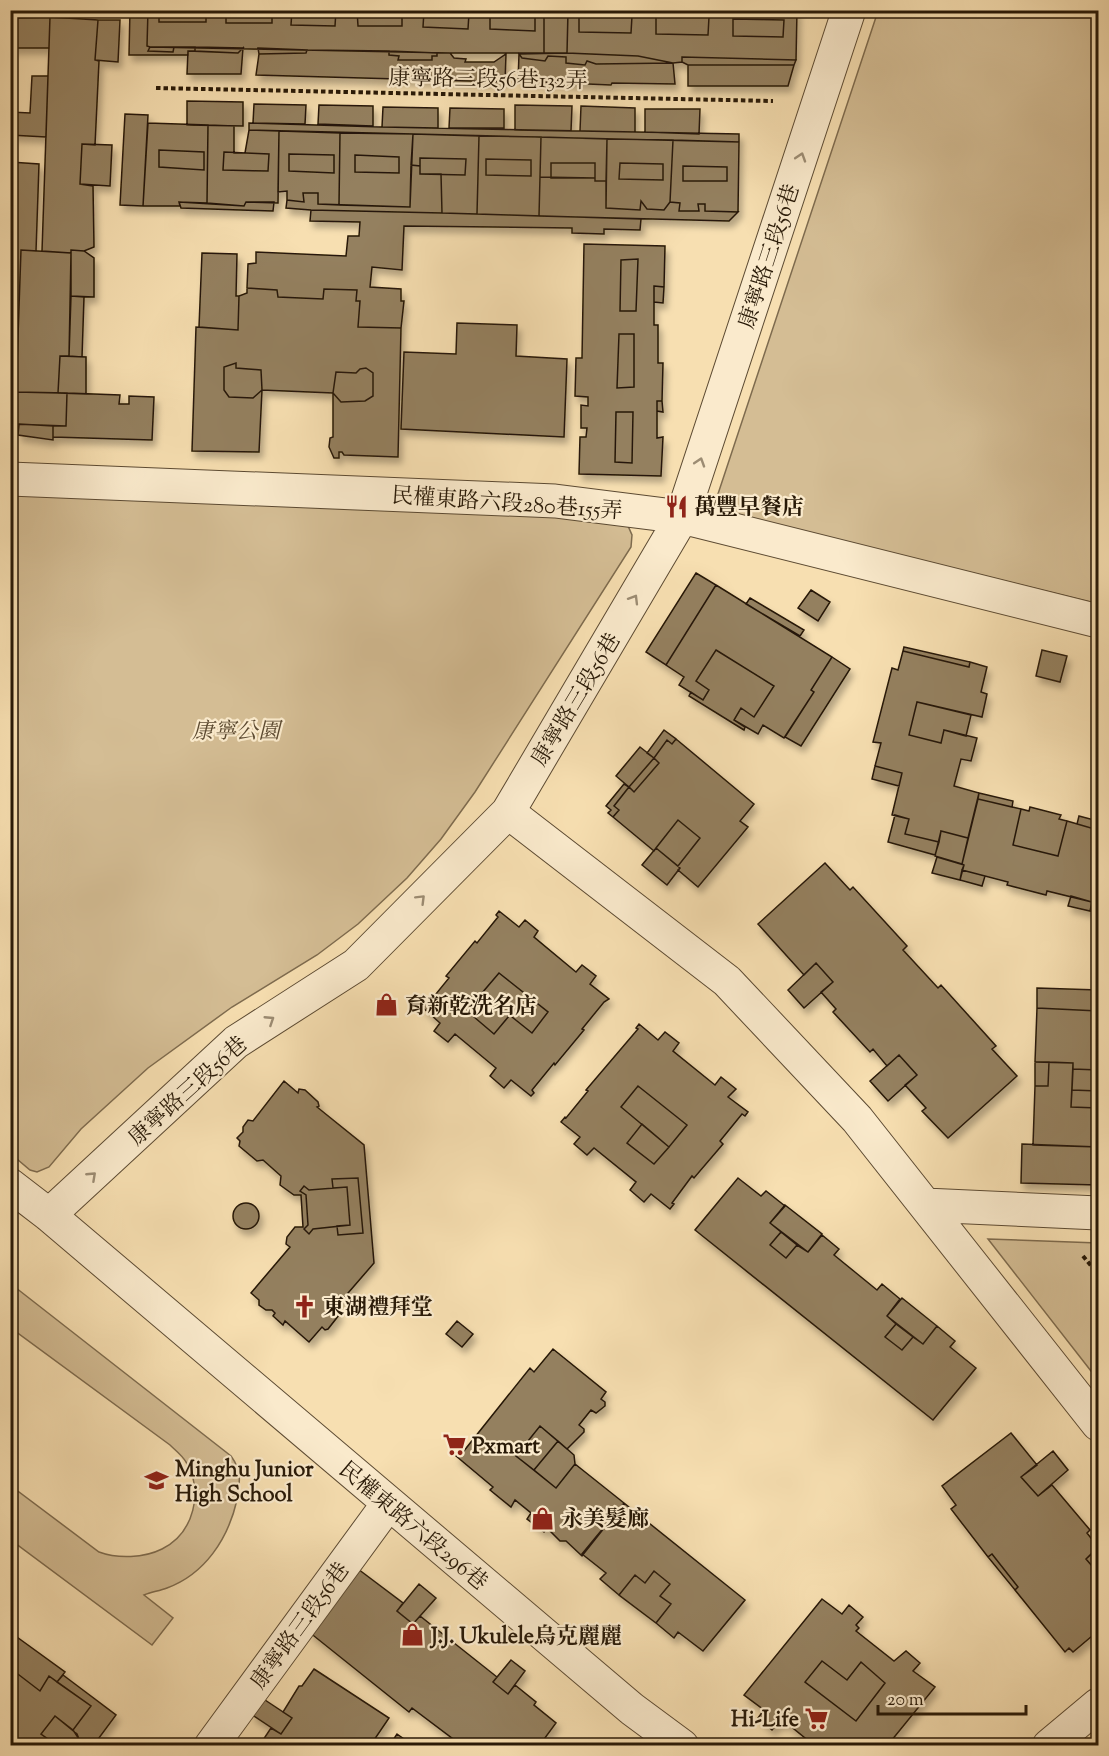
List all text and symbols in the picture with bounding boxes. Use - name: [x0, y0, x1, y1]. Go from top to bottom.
- street label: 康寧路三段56巷132弄: [388, 63, 588, 99]
- one-way arrow: [793, 152, 806, 163]
- street label: 康寧路三段56巷: [732, 180, 809, 333]
- one-way arrow: [693, 457, 706, 468]
- street label: 民權東路六段280巷155弄: [390, 481, 623, 529]
- restaurant icon: 萬豐早餐店: [663, 493, 689, 519]
- place label: 萬豐早餐店: [694, 493, 804, 525]
- one-way arrow: [627, 595, 638, 605]
- street label: 康寧路三段56巷: [525, 628, 630, 773]
- park label: 康寧公園: [192, 717, 283, 749]
- one-way arrow: [414, 896, 425, 907]
- shop icon: 育新乾洗名店: [374, 992, 400, 1018]
- place label: 育新乾洗名店: [405, 992, 537, 1024]
- one-way arrow: [263, 1016, 274, 1027]
- street label: 康寧路三段56巷: [122, 1030, 256, 1154]
- one-way arrow: [85, 1172, 96, 1183]
- church icon: 東湖禮拜堂: [292, 1293, 318, 1319]
- place label: 東湖禮拜堂: [323, 1293, 433, 1325]
- supermarket icon: Pxmart: [441, 1432, 467, 1458]
- place label: Pxmart: [472, 1432, 540, 1464]
- place label: Minghu Junior High School: [175, 1455, 314, 1512]
- street label: 民權東路六段296巷: [331, 1455, 494, 1599]
- school or university icon: Minghu Junior High School: [144, 1468, 170, 1494]
- shop icon: 永美髮廊: [530, 1505, 556, 1531]
- place label: 永美髮廊: [561, 1505, 649, 1537]
- street label: 康寧路三段56巷: [244, 1556, 359, 1697]
- shop icon: J.J. Ukulele烏克麗麗: [400, 1622, 426, 1648]
- place label: J.J. Ukulele烏克麗麗: [429, 1622, 622, 1654]
- scale bar: [878, 1678, 1026, 1716]
- text: 20 m: [887, 1688, 924, 1714]
- place label: Hi-Life: [731, 1705, 799, 1737]
- supermarket icon: Hi-Life: [804, 1705, 830, 1731]

